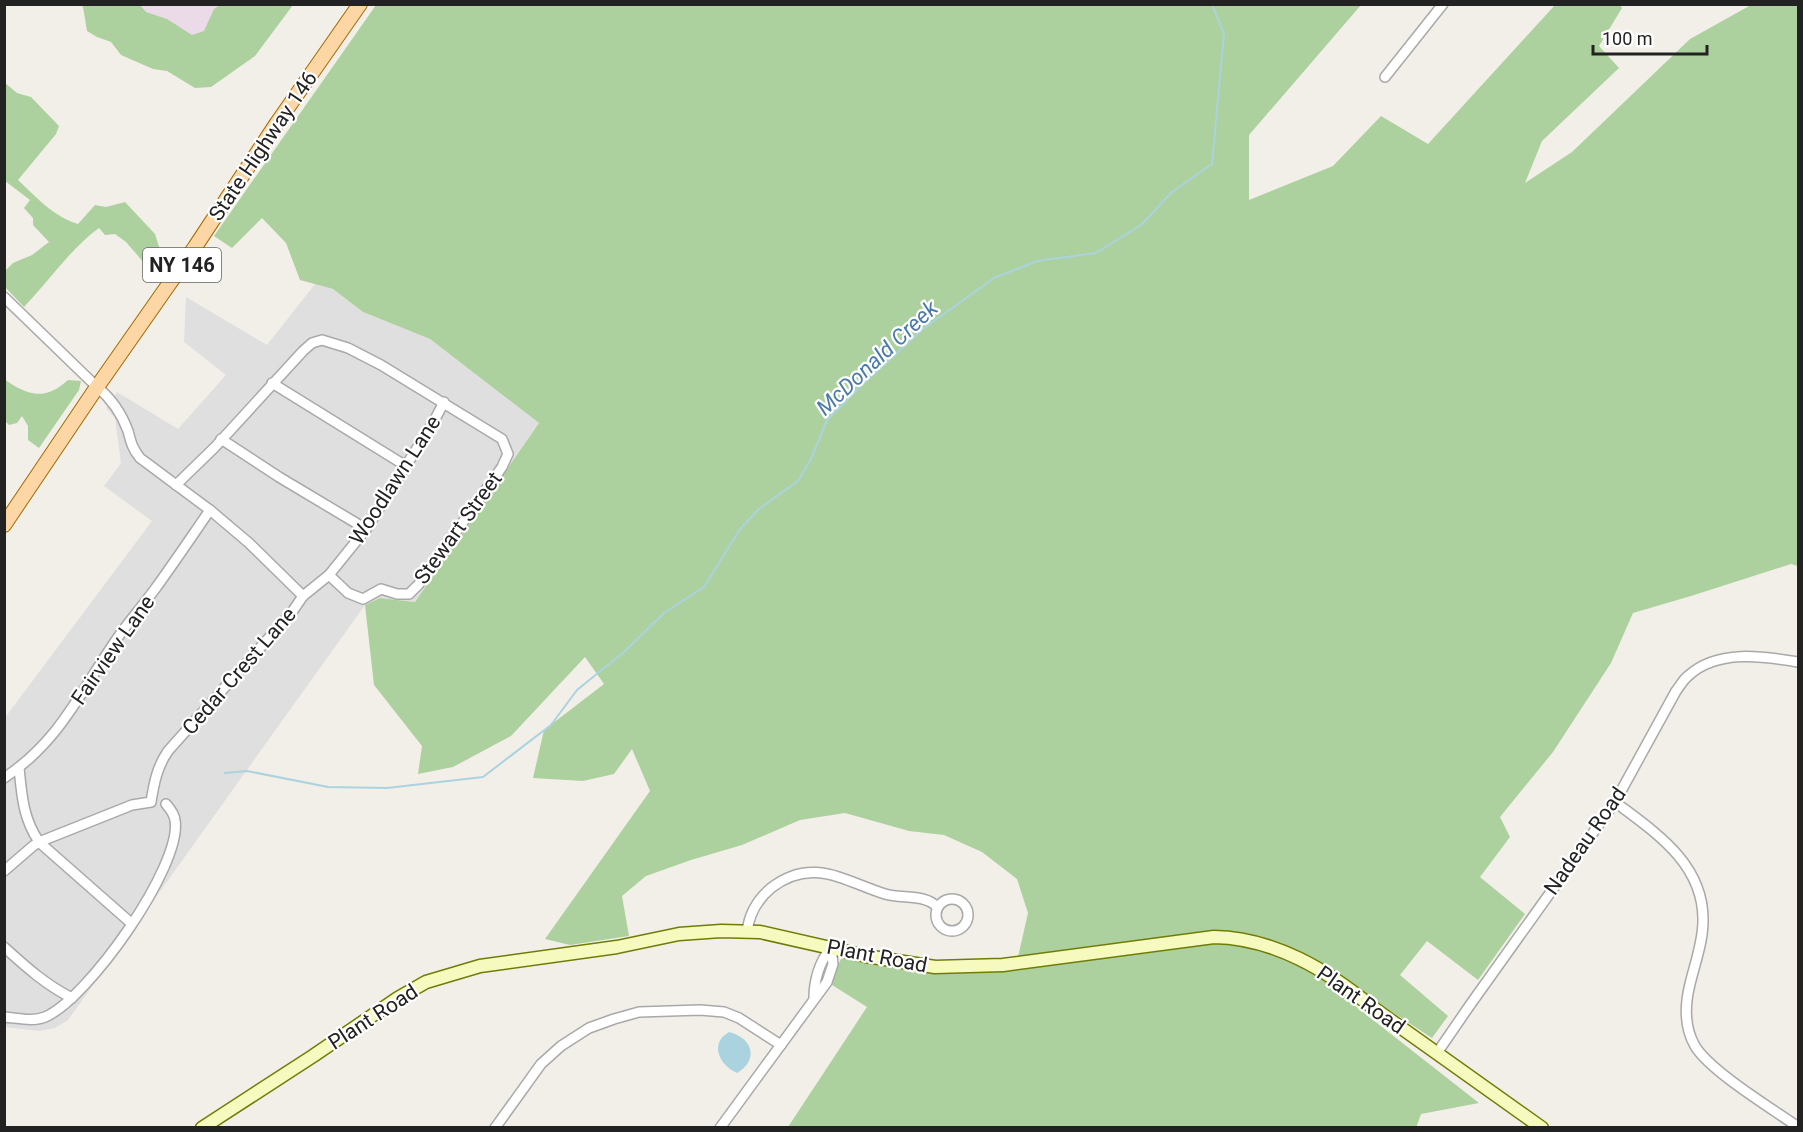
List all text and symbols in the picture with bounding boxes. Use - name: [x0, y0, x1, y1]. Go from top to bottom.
- scale bar: [1593, 18, 1707, 56]
- text: 100 m: [1602, 28, 1653, 49]
- street label: State Highway 146: [204, 67, 322, 225]
- road number: NY 146: [143, 248, 221, 282]
- water label: McDonald Creek: [811, 295, 944, 420]
- street label: Woodlawn Lane: [344, 411, 446, 549]
- street label: Stewart Street: [409, 467, 507, 589]
- street label: Fairview Lane: [66, 591, 160, 709]
- street label: Cedar Crest Lane: [177, 603, 301, 739]
- street label: Nadeau Road: [1539, 783, 1631, 899]
- street label: Plant Road: [825, 935, 929, 977]
- street label: Plant Road: [1312, 961, 1410, 1039]
- street label: Plant Road: [324, 979, 422, 1055]

